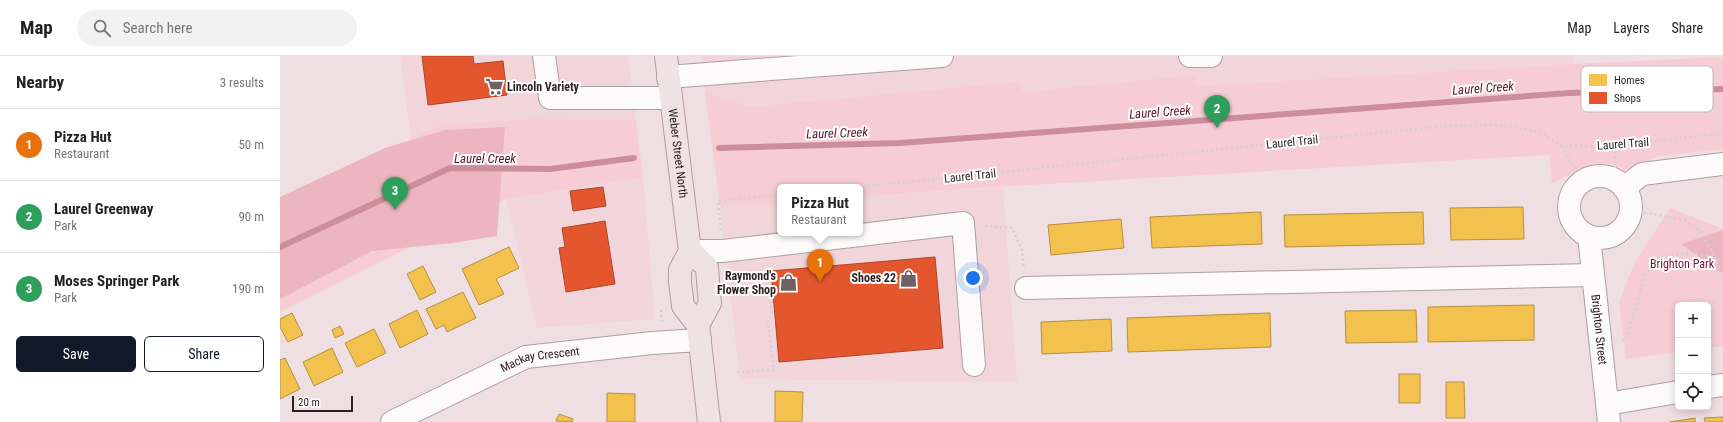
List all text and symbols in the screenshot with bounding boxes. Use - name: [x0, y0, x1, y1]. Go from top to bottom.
- search box: [77, 10, 357, 46]
- text: Map: [20, 16, 53, 39]
- icon: search: [91, 17, 113, 39]
- text: Search here: [123, 19, 193, 37]
- text: Map: [1567, 20, 1591, 36]
- text: Layers: [1613, 20, 1650, 36]
- text: Share: [1672, 20, 1703, 36]
- legend: [1581, 66, 1713, 112]
- text: Nearby: [16, 72, 64, 92]
- text: Homes: [1614, 74, 1645, 87]
- text: 3 results: [220, 75, 264, 90]
- supermarket icon: Lincoln Variety: [484, 77, 504, 97]
- water label: Laurel Creek: [1452, 78, 1515, 98]
- place label: Lincoln Variety: [507, 80, 580, 94]
- text: Shops: [1614, 92, 1641, 105]
- pin: 2: [1204, 95, 1230, 128]
- water label: Laurel Creek: [1129, 102, 1192, 122]
- street label: Weber Street North: [666, 108, 690, 199]
- water label: Laurel Creek: [806, 124, 869, 142]
- text: Pizza Hut: [54, 128, 112, 146]
- street label: Laurel Trail: [1265, 132, 1319, 152]
- street label: Laurel Trail: [1596, 135, 1650, 153]
- text: 1: [26, 137, 32, 152]
- text: 50 m: [238, 137, 264, 152]
- text: Restaurant: [54, 146, 109, 161]
- water label: Laurel Creek: [454, 151, 516, 166]
- street label: Laurel Trail: [943, 166, 997, 186]
- pin: 3: [382, 177, 408, 210]
- popup: [777, 184, 863, 236]
- text: Pizza Hut: [791, 194, 849, 212]
- text: Laurel Greenway: [54, 200, 153, 218]
- text: 2: [26, 209, 32, 224]
- text: 90 m: [238, 209, 264, 224]
- text: Restaurant: [791, 212, 847, 227]
- text: Park: [54, 218, 77, 233]
- pin: 1: [807, 249, 833, 282]
- park label: Brighton Park: [1650, 257, 1715, 271]
- shop icon: Shoes 22: [899, 268, 919, 288]
- your location: [963, 268, 983, 288]
- place label: Raymond's Flower Shop: [717, 269, 777, 297]
- place label: Shoes 22: [852, 271, 896, 285]
- text: Moses Springer Park: [54, 272, 180, 290]
- shop icon: Raymond's Flower Shop: [779, 273, 799, 293]
- text: 3: [26, 281, 32, 296]
- text: 190 m: [232, 281, 264, 296]
- text: Park: [54, 290, 77, 305]
- street label: Brighton Street: [1588, 293, 1610, 366]
- map controls: [1675, 302, 1711, 410]
- button: +: [1675, 302, 1711, 338]
- button: Save: [16, 336, 136, 372]
- button: Share: [144, 336, 264, 372]
- button: −: [1675, 338, 1711, 374]
- street label: Mackay Crescent: [498, 344, 581, 375]
- button: locate: [1675, 374, 1711, 410]
- scale bar: [292, 394, 353, 413]
- text: 20 m: [298, 396, 320, 409]

